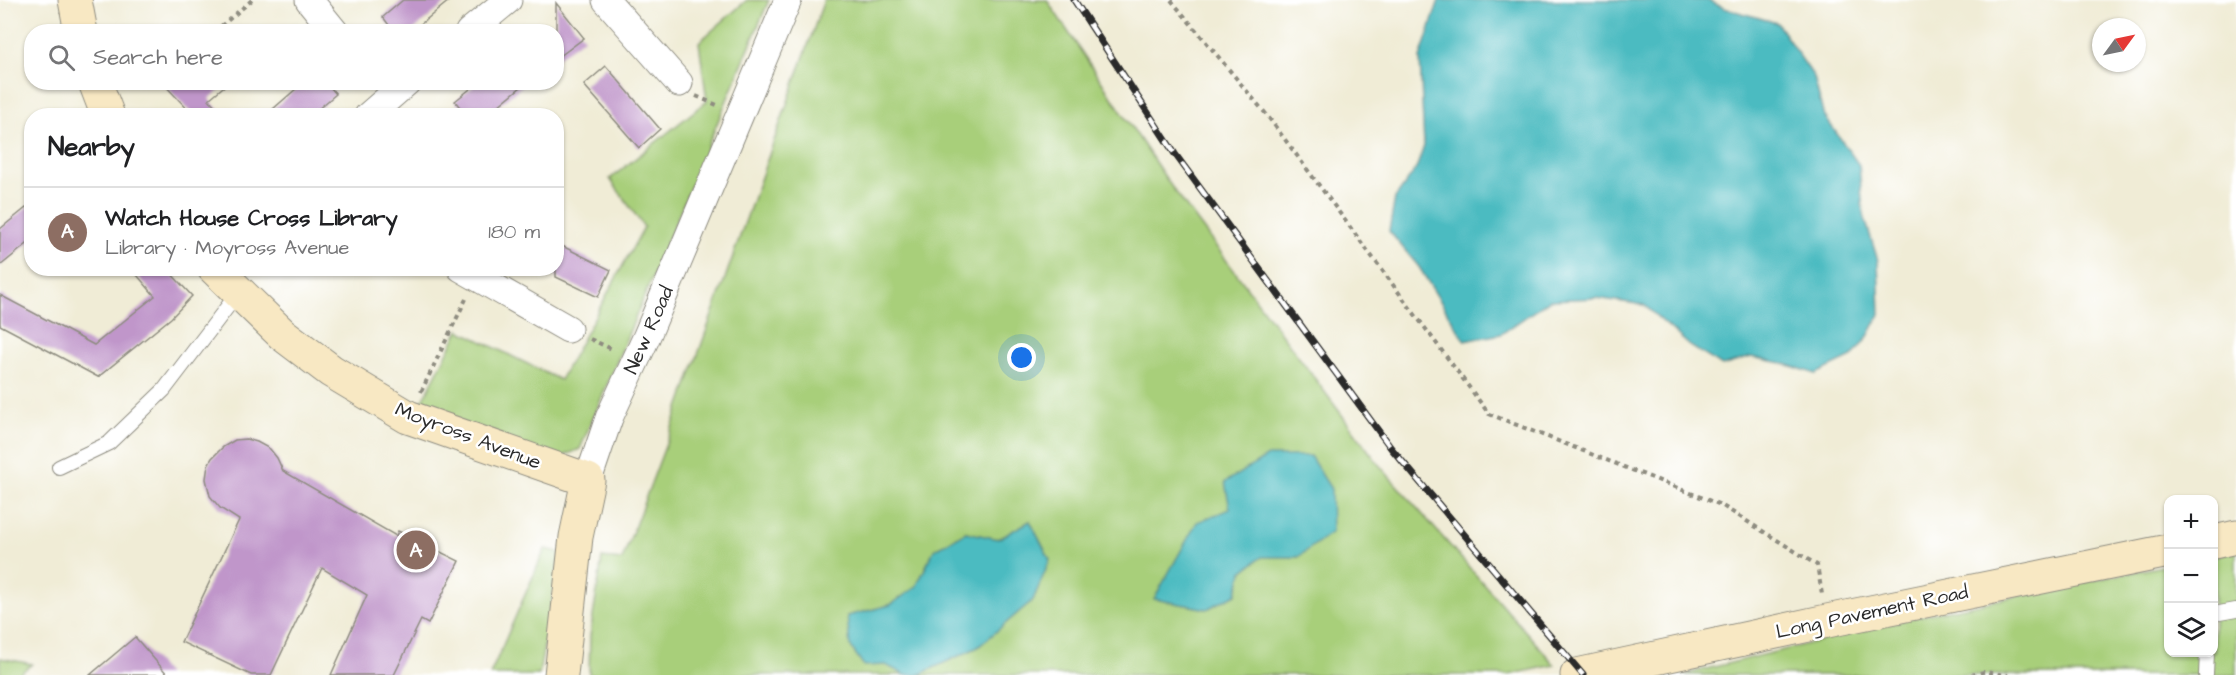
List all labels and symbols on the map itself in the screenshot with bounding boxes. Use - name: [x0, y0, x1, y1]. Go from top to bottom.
- north arrow: [2092, 18, 2146, 72]
- street label: New Road: [617, 282, 681, 378]
- your location: [1007, 343, 1036, 372]
- street label: Moyross Avenue: [391, 395, 545, 478]
- pin: A: [396, 528, 436, 572]
- street label: Long Pavement Road: [1773, 578, 1971, 647]

